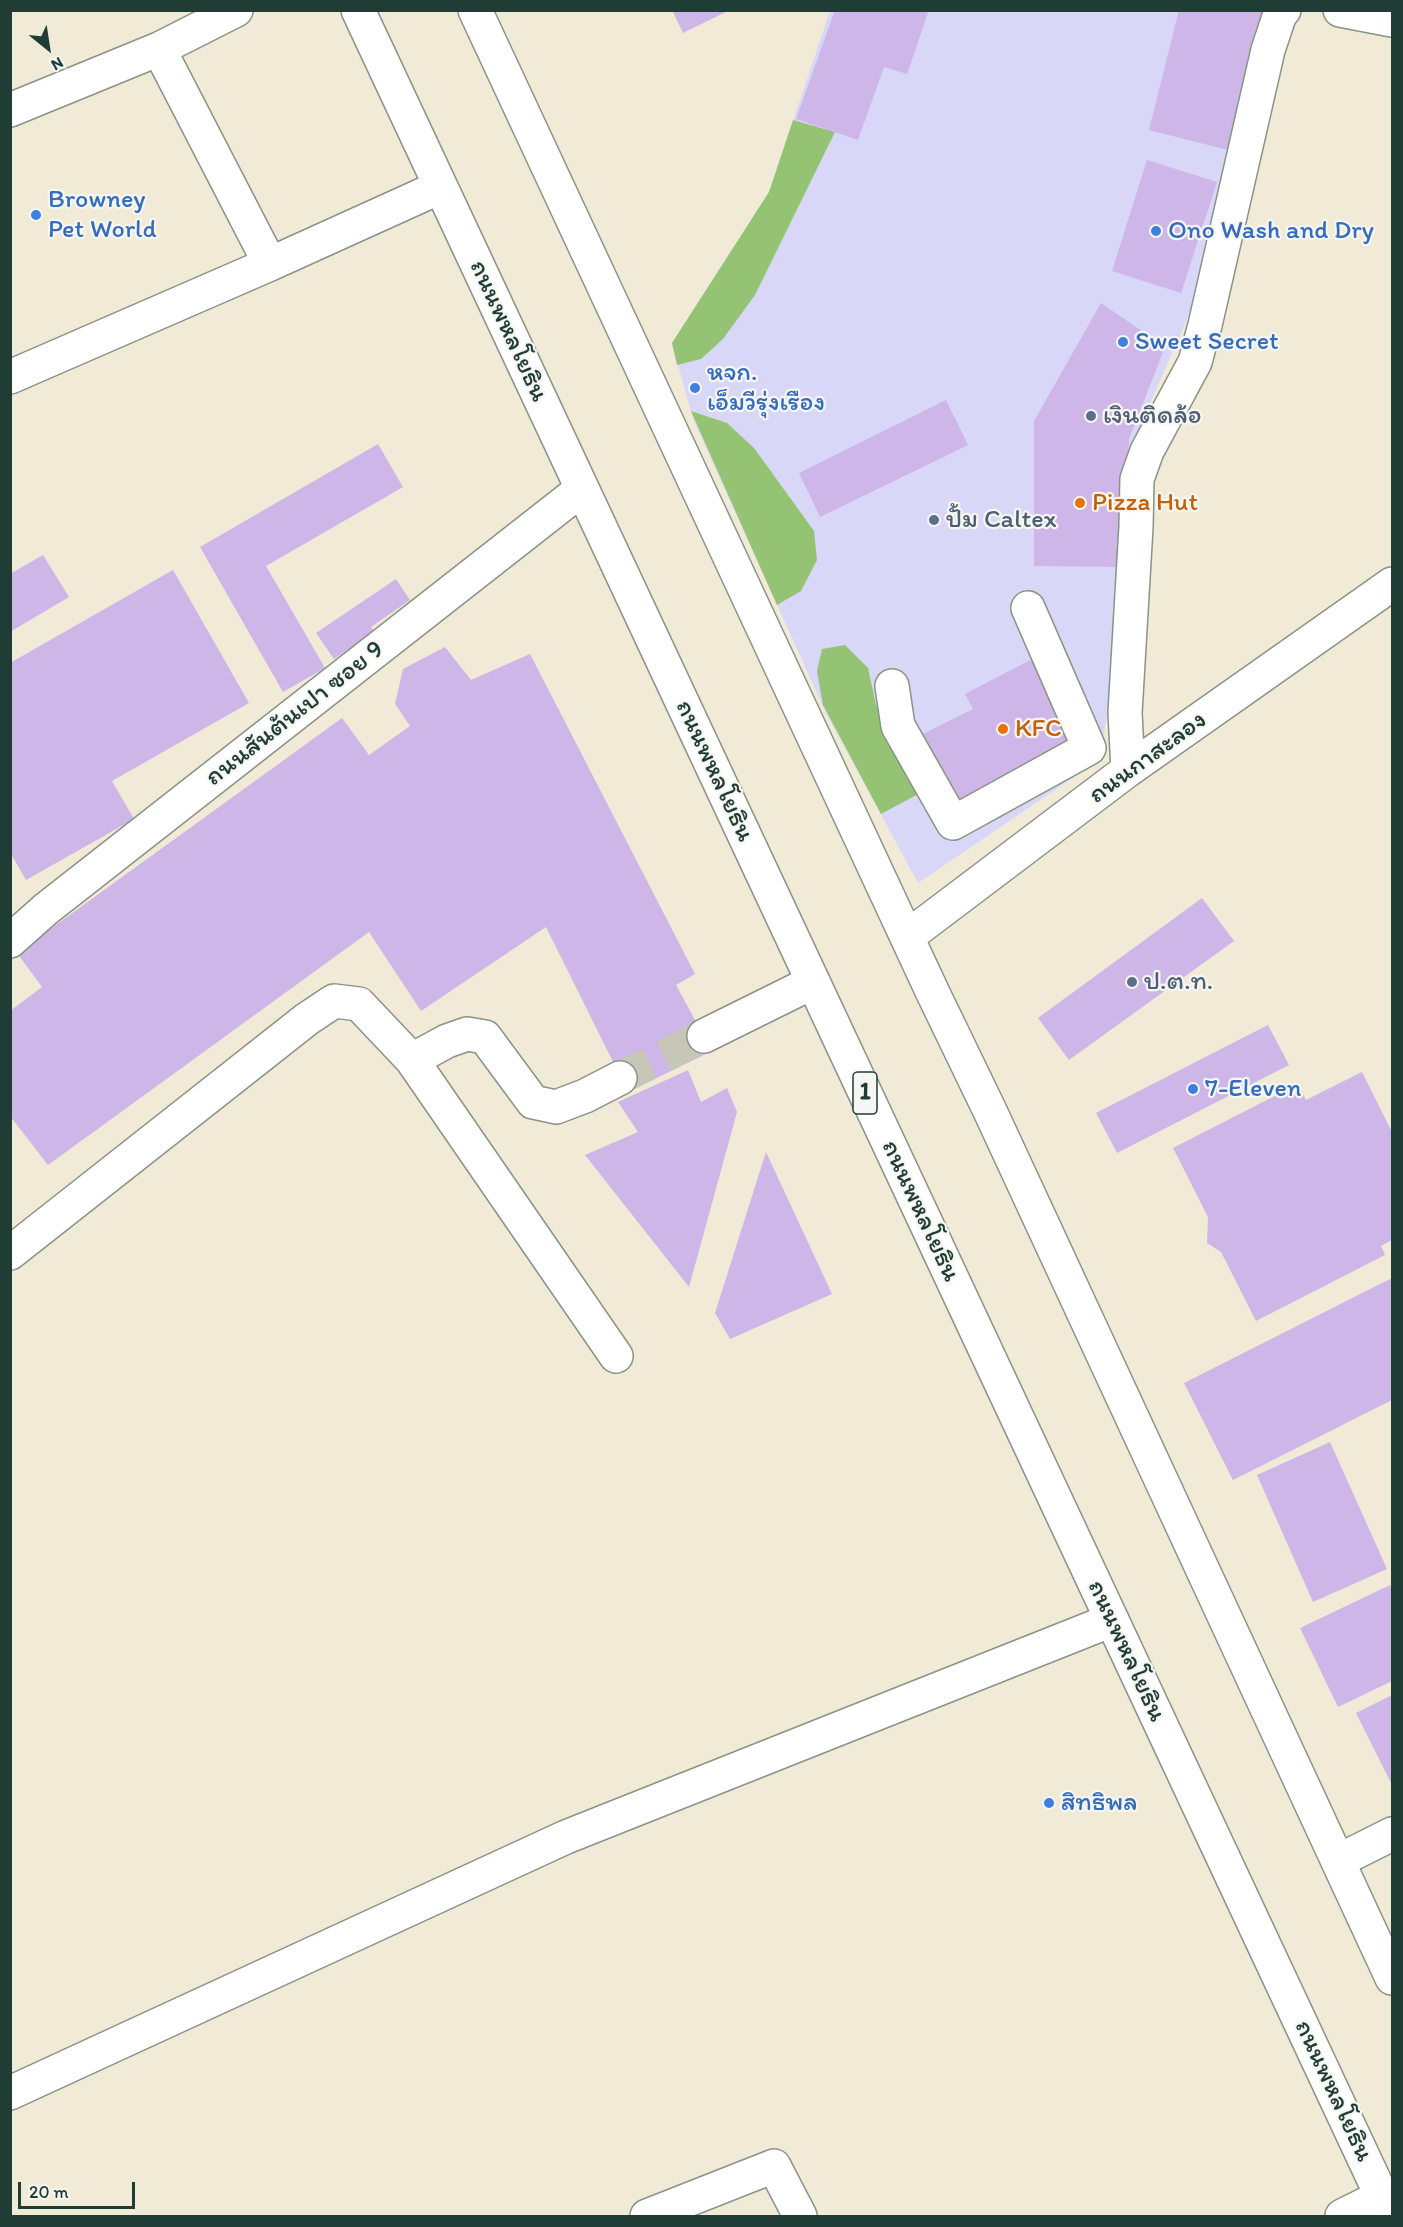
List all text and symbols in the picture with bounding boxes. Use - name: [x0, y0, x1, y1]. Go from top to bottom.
- north arrow: [18, 18, 78, 78]
- text: N: [48, 53, 67, 75]
- place label: Browney Pet World: [48, 184, 157, 246]
- marker: Browney Pet World: [29, 208, 43, 222]
- place label: Ono Wash and Dry: [1168, 215, 1374, 247]
- marker: Ono Wash and Dry: [1149, 224, 1163, 238]
- street label: ถนนพหลโยธิน: [462, 255, 554, 407]
- place label: Sweet Secret: [1135, 326, 1279, 358]
- marker: Sweet Secret: [1116, 335, 1130, 349]
- place label: หจก. เอ็มวีรุ่งเรือง: [707, 357, 825, 418]
- marker: หจก. เอ็มวีรุ่งเรือง: [688, 381, 702, 395]
- place label: เงินติดล้อ: [1103, 400, 1202, 432]
- marker: เงินติดล้อ: [1084, 409, 1098, 423]
- place label: Pizza Hut: [1092, 487, 1198, 519]
- marker: Pizza Hut: [1073, 496, 1087, 510]
- place label: ปั้ม Caltex: [946, 504, 1056, 536]
- marker: ปั้ม Caltex: [927, 513, 941, 527]
- street label: ถนนสันต้นเปา ซอย 9: [199, 635, 391, 793]
- street label: ถนนพหลโยธิน: [668, 695, 760, 847]
- street label: ถนนกาสะลอง: [1083, 705, 1213, 811]
- place label: KFC: [1015, 713, 1062, 745]
- marker: KFC: [996, 722, 1010, 736]
- place label: ป.ต.ท.: [1144, 966, 1213, 998]
- marker: ป.ต.ท.: [1125, 975, 1139, 989]
- road number: 1: [853, 1072, 877, 1114]
- place label: 7-Eleven: [1205, 1073, 1302, 1105]
- marker: 7-Eleven: [1186, 1082, 1200, 1096]
- street label: ถนนพหลโยธิน: [874, 1135, 966, 1287]
- street label: ถนนพหลโยธิน: [1080, 1575, 1172, 1727]
- place label: สิทธิพล: [1061, 1787, 1138, 1819]
- marker: สิทธิพล: [1042, 1796, 1056, 1810]
- street label: ถนนพหลโยธิน: [1287, 2015, 1379, 2167]
- scale bar: [21, 2170, 138, 2208]
- text: 20 m: [29, 2181, 69, 2203]

